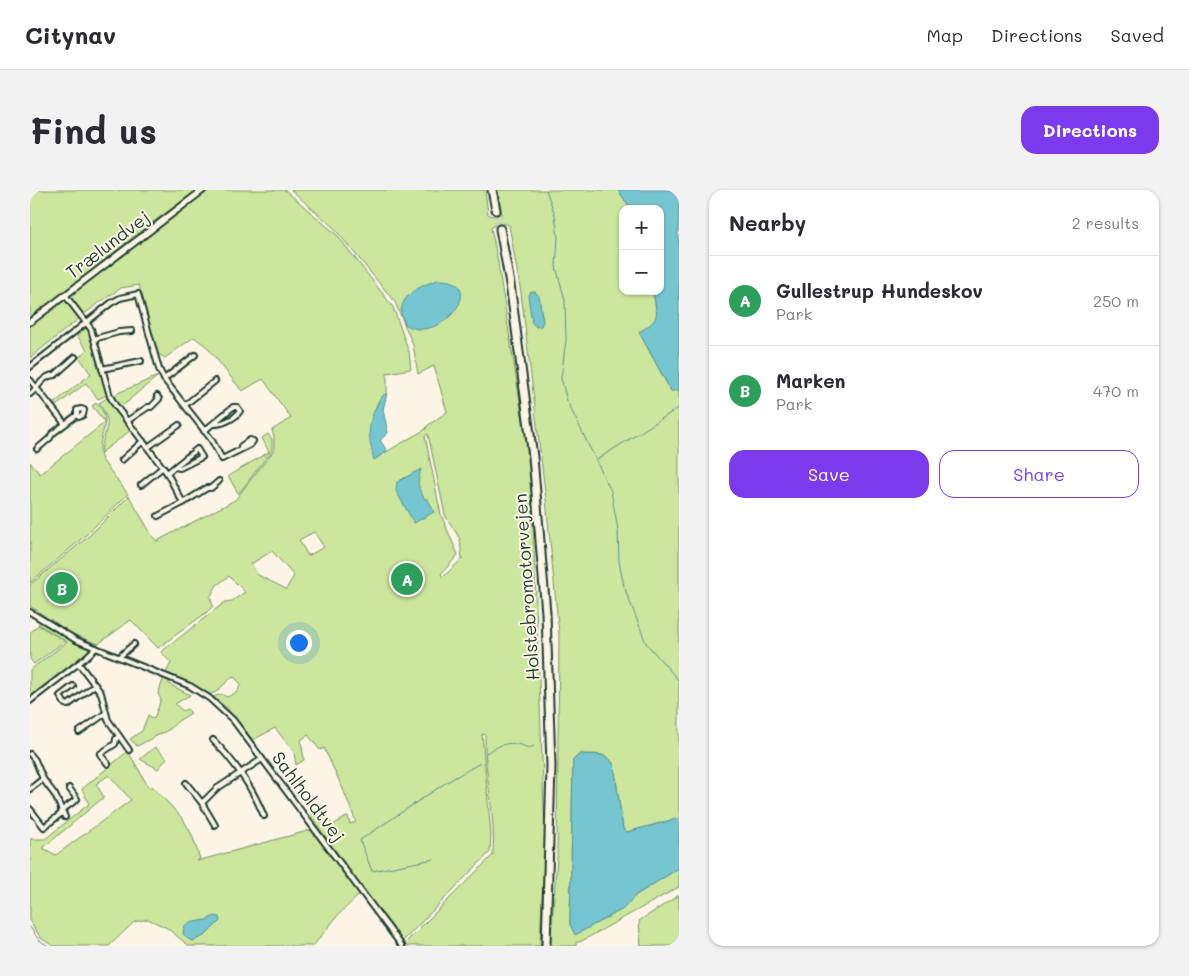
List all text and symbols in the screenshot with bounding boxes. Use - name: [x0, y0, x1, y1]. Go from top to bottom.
- text: Citynav: [25, 19, 116, 50]
- text: Map: [926, 23, 963, 47]
- text: Directions: [991, 23, 1083, 47]
- text: Saved: [1111, 23, 1164, 47]
- button: Directions: [1021, 106, 1159, 154]
- text: Find us: [30, 107, 157, 153]
- street label: Trælundvej: [60, 205, 154, 284]
- map controls: [619, 205, 664, 295]
- button: +: [619, 205, 664, 250]
- text: Nearby: [729, 209, 806, 236]
- text: 2 results: [1072, 212, 1139, 233]
- button: −: [619, 250, 664, 295]
- text: Gullestrup Hundeskov: [776, 278, 983, 303]
- text: A: [739, 290, 751, 311]
- text: 250 m: [1093, 290, 1139, 311]
- text: Park: [776, 303, 812, 324]
- text: Marken: [776, 368, 845, 393]
- text: B: [740, 380, 750, 401]
- text: 470 m: [1093, 380, 1139, 401]
- text: Park: [776, 393, 812, 414]
- button: Save: [729, 450, 929, 498]
- button: Share: [939, 450, 1139, 498]
- street label: Holstebromotorvejen: [507, 493, 545, 681]
- pin: A: [391, 560, 423, 598]
- pin: B: [46, 569, 78, 607]
- your location: [286, 630, 312, 656]
- street label: Sahlholdtvej: [267, 746, 351, 847]

